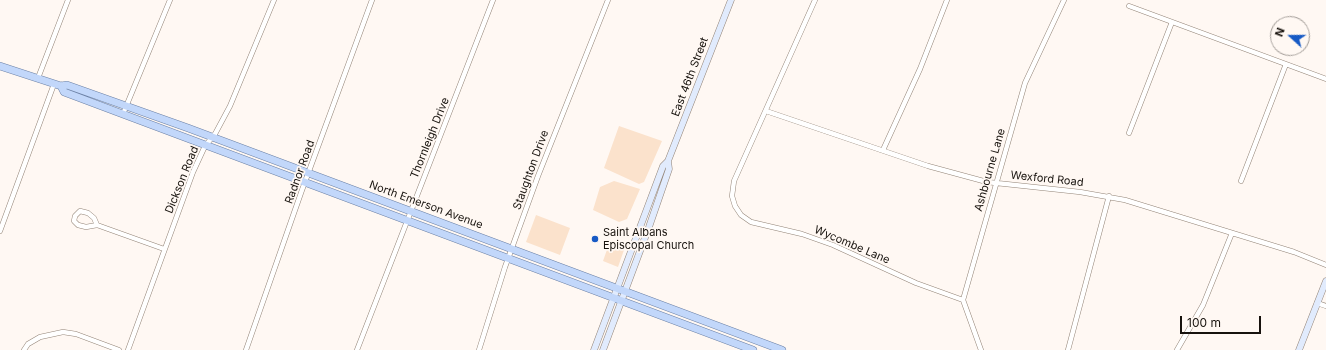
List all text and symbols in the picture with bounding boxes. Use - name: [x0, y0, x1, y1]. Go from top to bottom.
- north arrow: [1270, 16, 1310, 56]
- text: N: [1272, 26, 1288, 38]
- street label: East 46th Street: [669, 36, 711, 118]
- street label: Thornleigh Drive: [408, 95, 452, 181]
- street label: Ashbourne Lane: [972, 127, 1008, 213]
- street label: Staughton Drive: [510, 128, 552, 212]
- street label: Radnor Road: [282, 138, 318, 206]
- street label: Dickson Road: [162, 144, 202, 216]
- street label: Wexford Road: [1010, 169, 1084, 189]
- street label: North Emerson Avenue: [367, 178, 485, 232]
- street label: Wycombe Lane: [812, 223, 892, 267]
- place label: Saint Albans Episcopal Church: [603, 226, 694, 252]
- marker: Saint Albans Episcopal Church: [590, 234, 600, 244]
- scale bar: [1182, 308, 1263, 334]
- text: 100 m: [1187, 315, 1221, 330]

